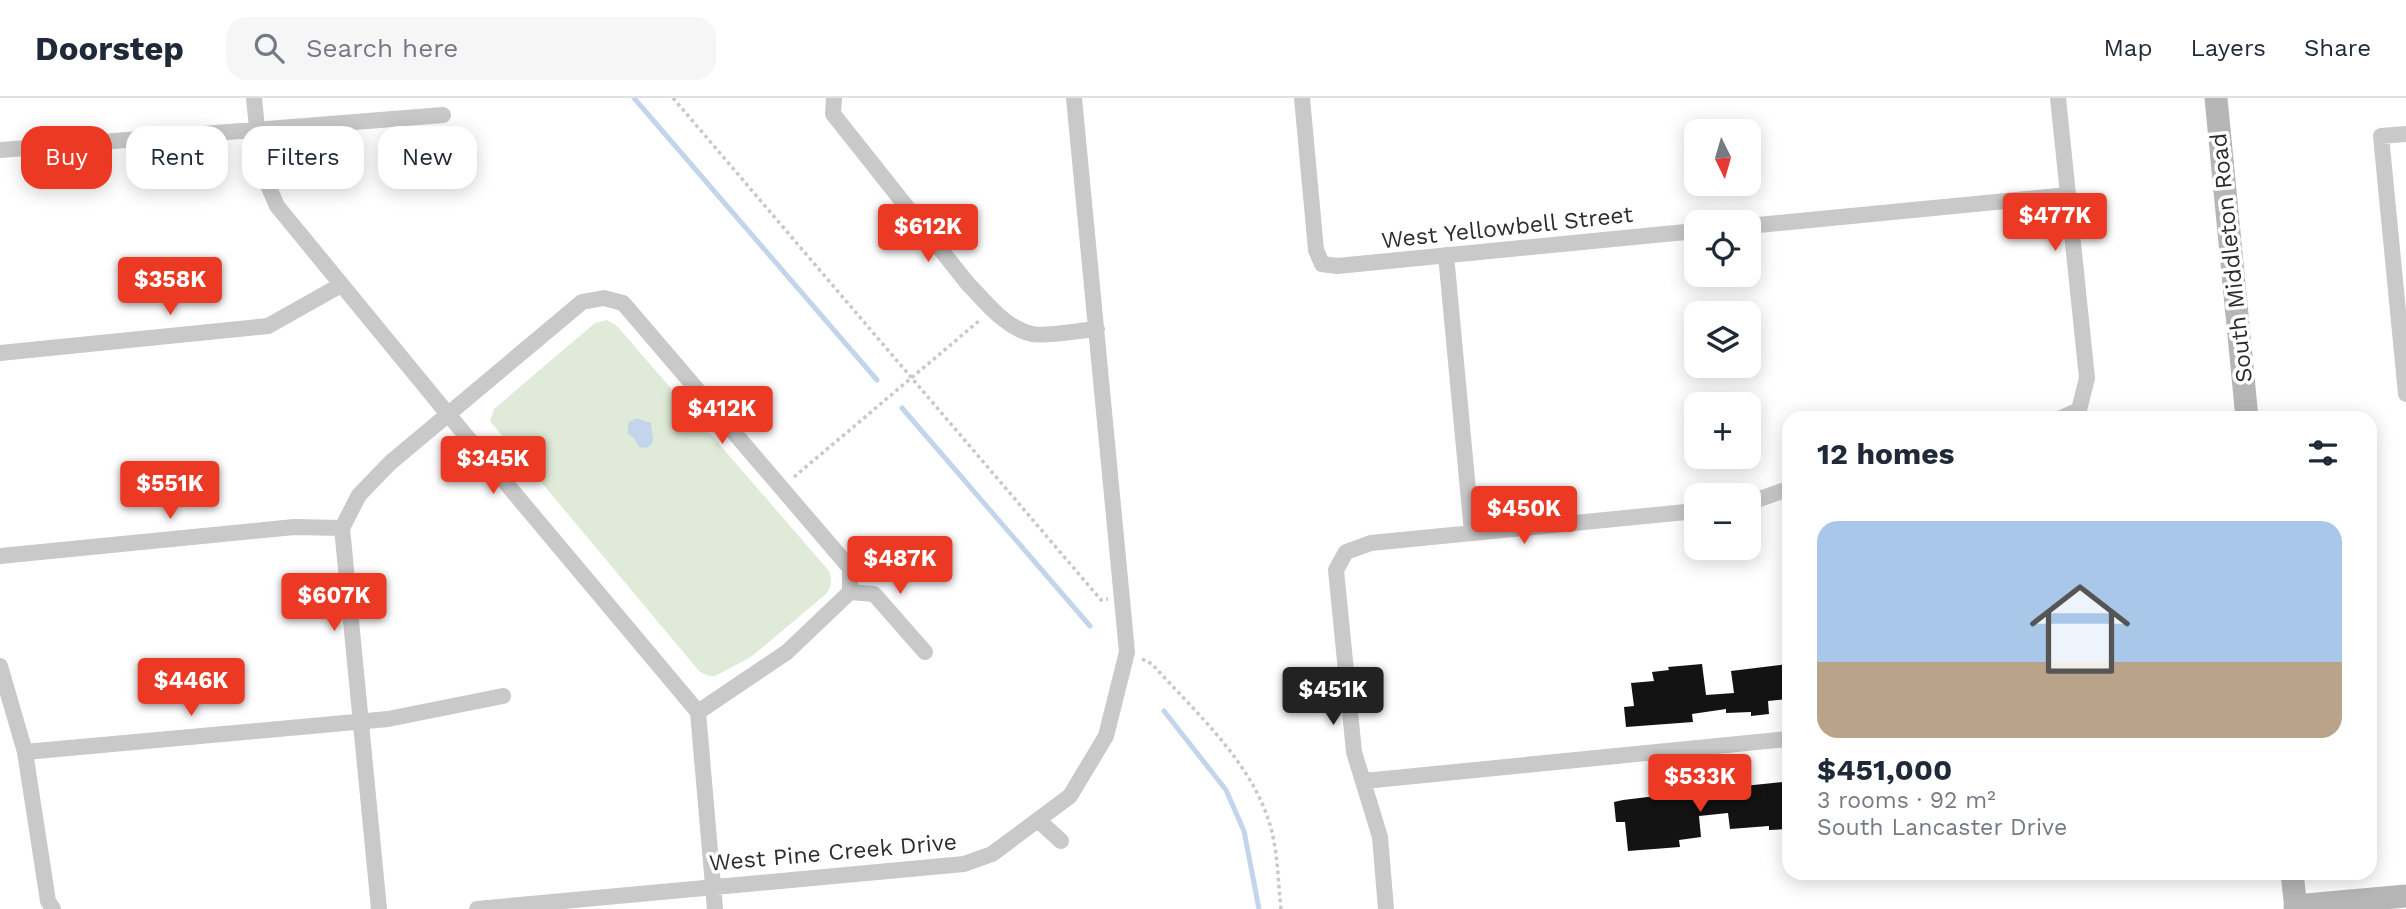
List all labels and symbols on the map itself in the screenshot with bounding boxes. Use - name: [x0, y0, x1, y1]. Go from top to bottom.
- north arrow: [1684, 119, 1760, 196]
- street label: South Middleton Road: [2205, 132, 2258, 384]
- pin: $477K: [2006, 194, 2104, 253]
- street label: West Yellowbell Street: [1380, 201, 1635, 254]
- pin: $612K: [879, 204, 977, 264]
- pin: $358K: [121, 258, 219, 317]
- pin: $412K: [673, 386, 771, 446]
- pin: $345K: [444, 436, 542, 496]
- pin: $551K: [121, 462, 219, 521]
- pin: $450K: [1475, 486, 1573, 546]
- pin: $487K: [851, 536, 949, 596]
- pin: $607K: [285, 574, 383, 633]
- pin: $446K: [142, 658, 240, 718]
- pin: $451K: [1284, 668, 1382, 727]
- pin: $533K: [1651, 754, 1749, 814]
- street label: West Pine Creek Drive: [708, 828, 958, 877]

